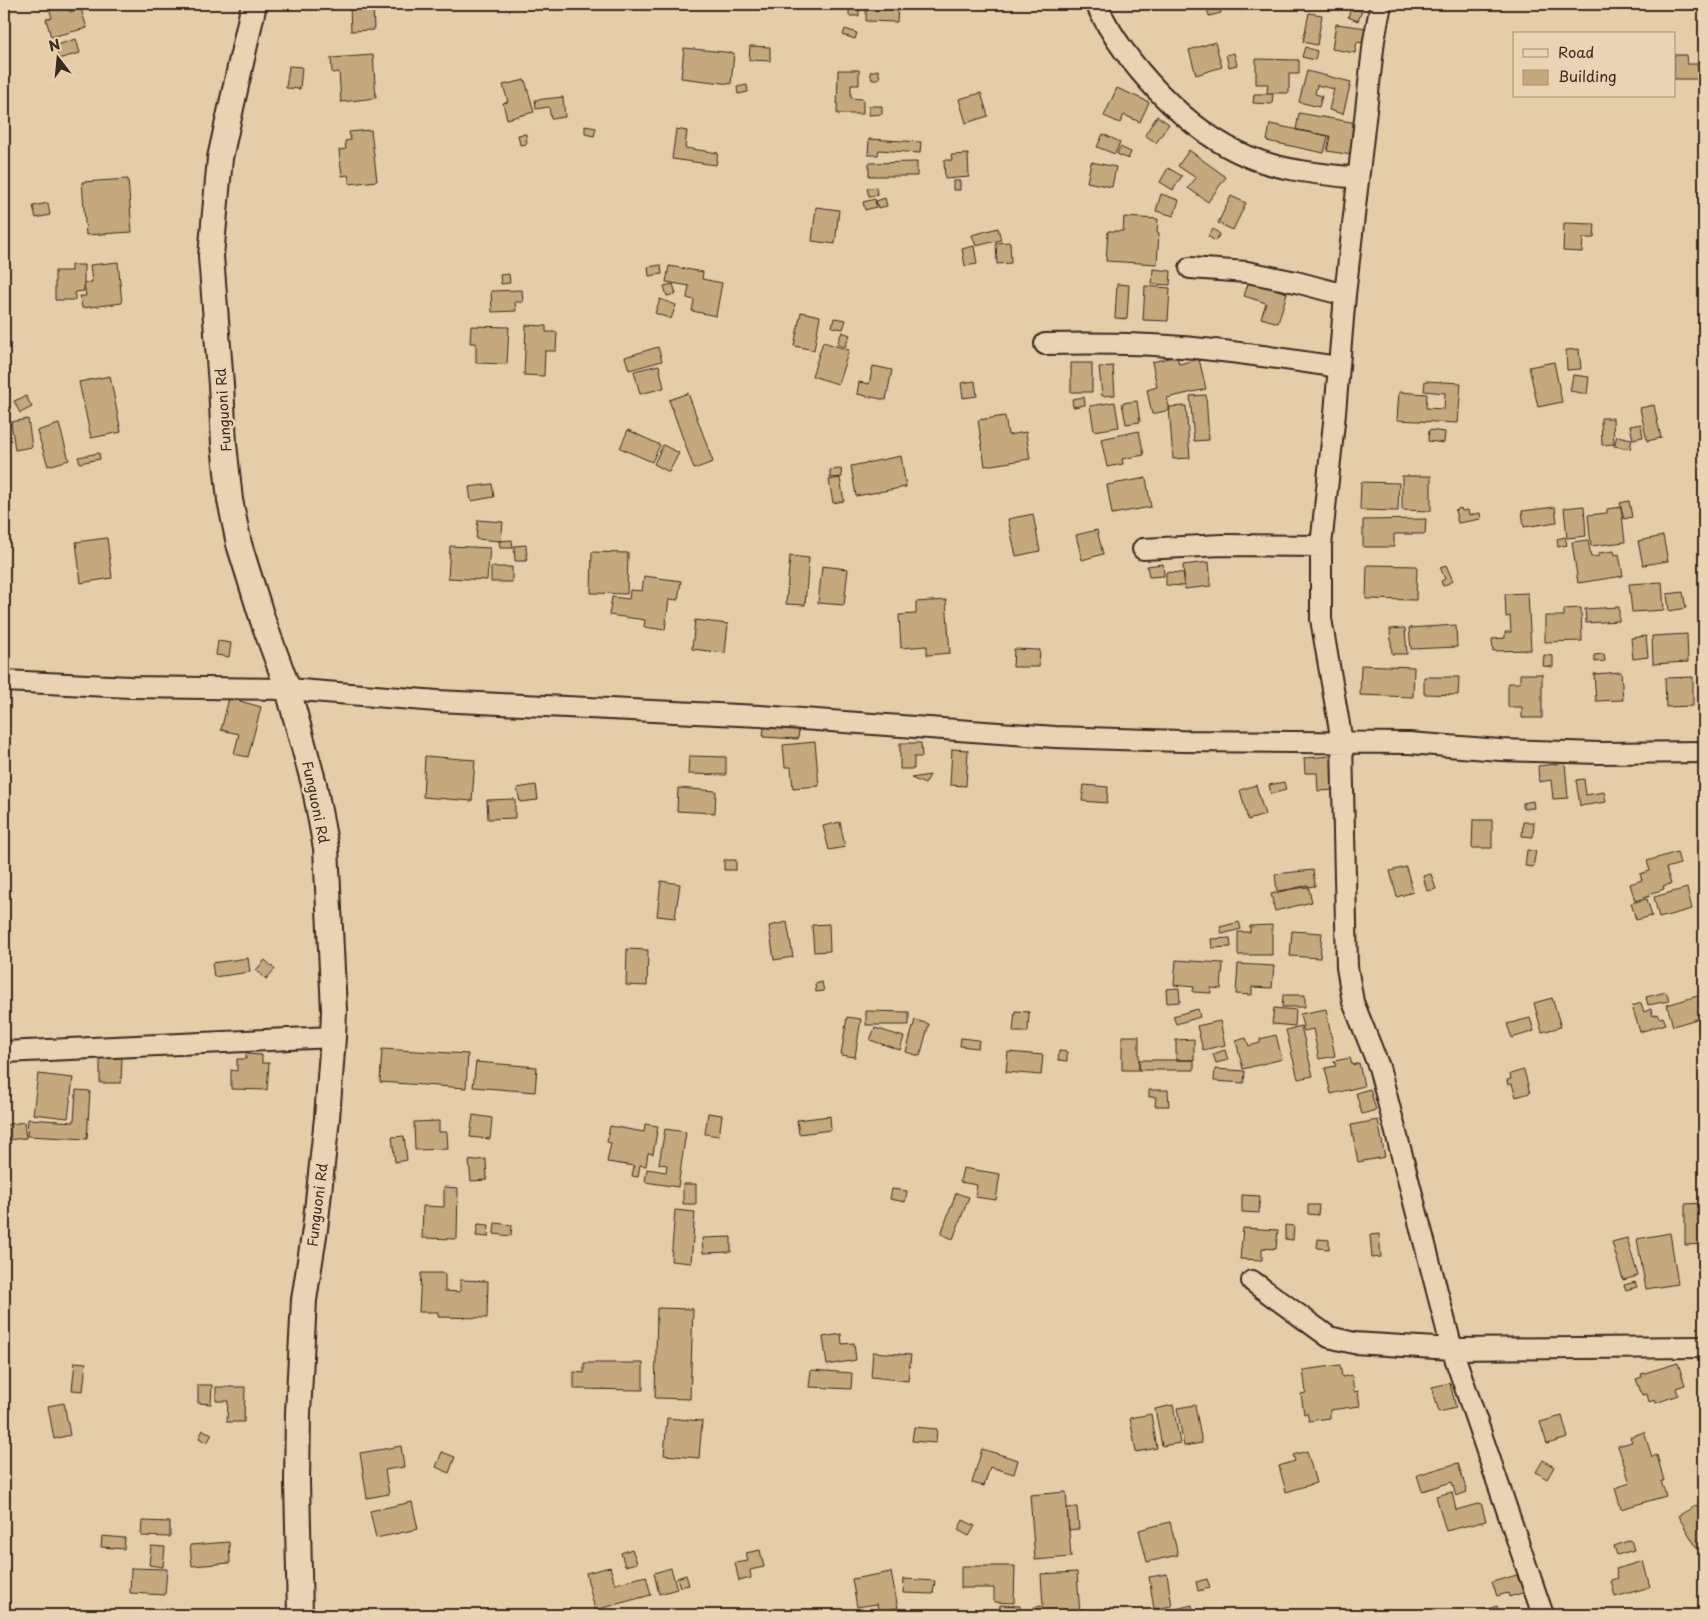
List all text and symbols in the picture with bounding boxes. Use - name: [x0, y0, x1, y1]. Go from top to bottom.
- north arrow: [32, 32, 82, 82]
- legend: [1513, 32, 1676, 98]
- text: N: [46, 33, 63, 57]
- text: Road: [1558, 40, 1594, 63]
- text: Building: [1558, 64, 1617, 87]
- street label: Funguoni Rd: [210, 367, 236, 453]
- street label: Funguoni Rd: [297, 759, 335, 846]
- street label: Funguoni Rd: [301, 1162, 333, 1248]

